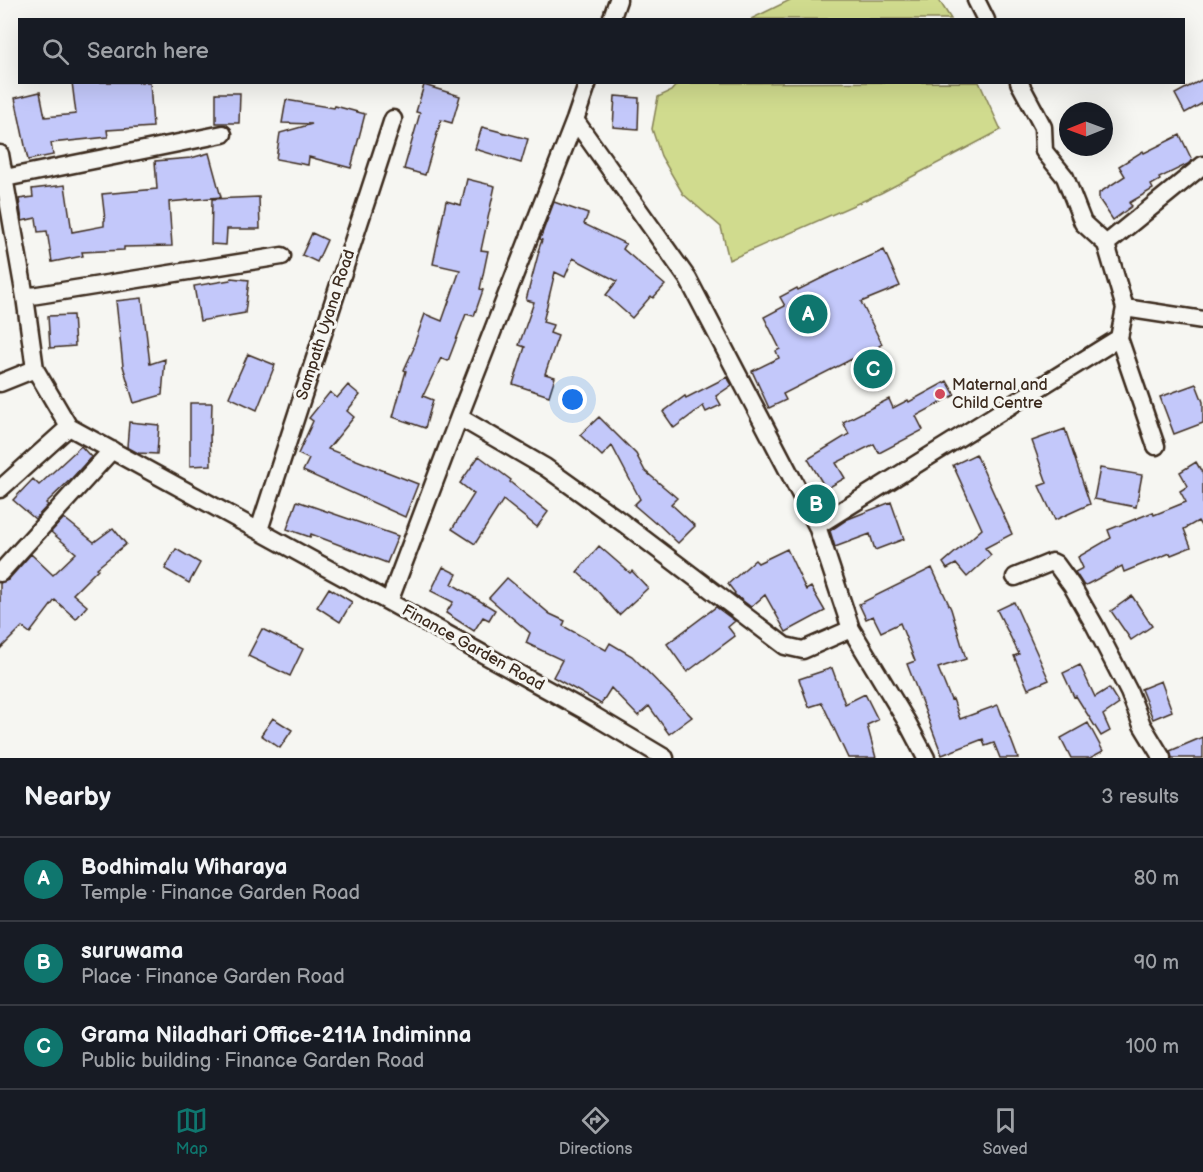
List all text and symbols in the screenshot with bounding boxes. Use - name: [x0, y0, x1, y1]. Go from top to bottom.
- search box: [18, 18, 1185, 84]
- icon: search: [39, 35, 72, 68]
- text: Search here: [87, 38, 209, 65]
- north arrow: [1059, 102, 1113, 156]
- street label: Sampath Uyana Road: [293, 247, 359, 403]
- pin: A: [788, 292, 828, 336]
- pin: C: [854, 346, 892, 392]
- place label: Maternal and Child Centre: [952, 376, 1048, 413]
- your location: [558, 385, 587, 414]
- marker: Maternal and Child Centre: [933, 387, 947, 401]
- pin: B: [796, 482, 836, 526]
- street label: Finance Garden Road: [398, 601, 548, 695]
- text: Nearby: [24, 782, 111, 813]
- text: 3 results: [1101, 785, 1179, 809]
- text: Bodhimalu Wiharaya: [81, 854, 287, 881]
- text: A: [37, 867, 50, 891]
- text: 80 m: [1134, 867, 1179, 891]
- text: Temple · Finance Garden Road: [81, 881, 360, 905]
- text: suruwama: [81, 938, 184, 965]
- text: B: [36, 951, 51, 975]
- text: 90 m: [1134, 951, 1179, 975]
- text: Place · Finance Garden Road: [81, 965, 345, 989]
- text: Grama Niladhari Office-211A Indiminna: [81, 1022, 471, 1049]
- text: C: [36, 1035, 51, 1059]
- text: 100 m: [1126, 1035, 1179, 1059]
- text: Public building · Finance Garden Road: [81, 1049, 424, 1073]
- tab: Map: [175, 1104, 208, 1159]
- tab: Directions: [559, 1104, 632, 1159]
- tab: Saved: [983, 1104, 1028, 1159]

